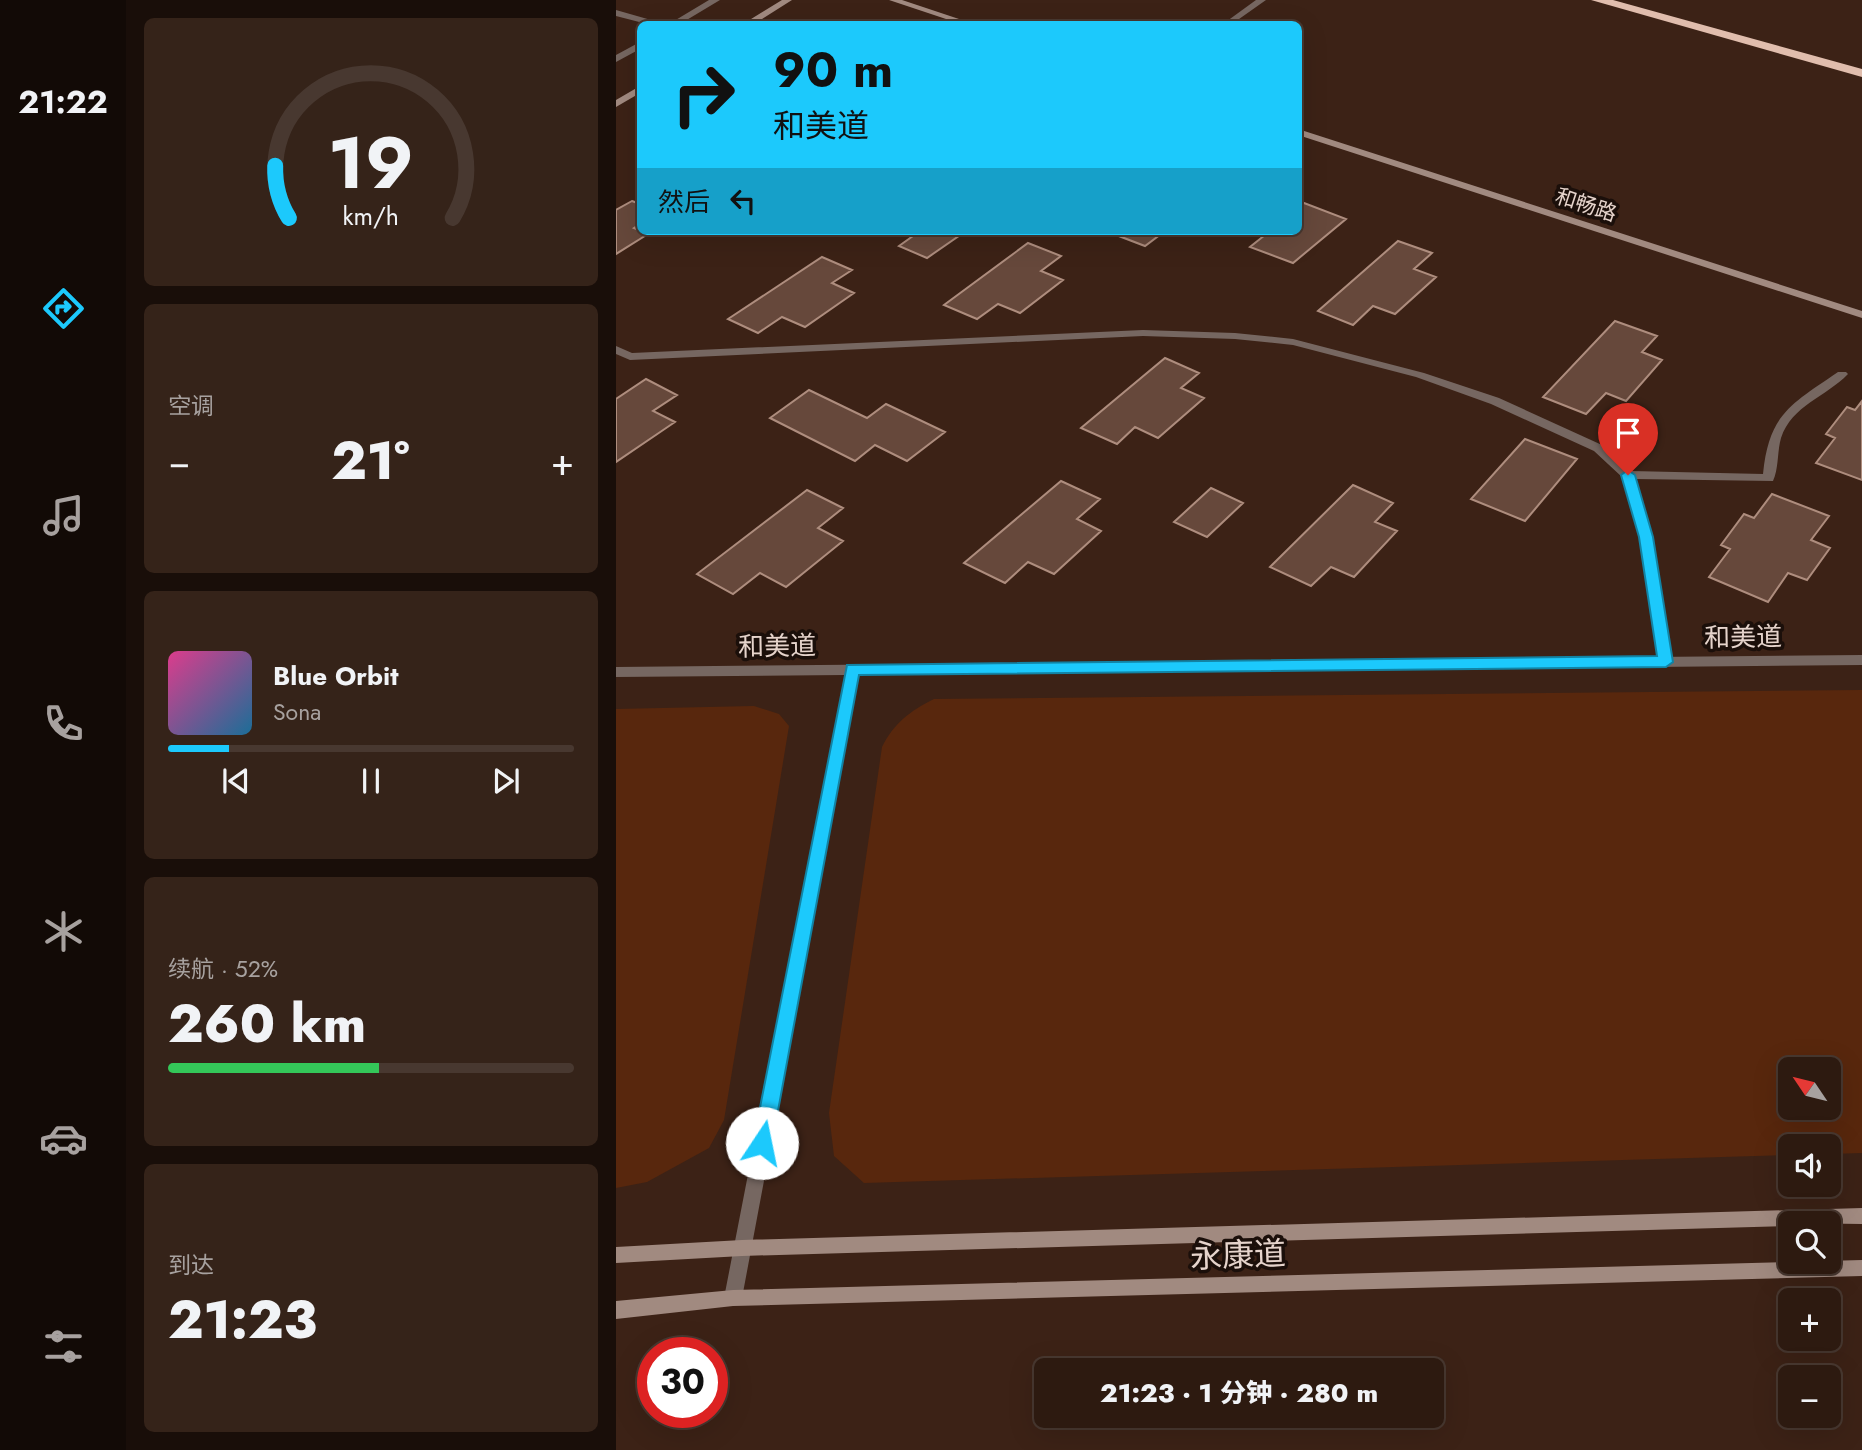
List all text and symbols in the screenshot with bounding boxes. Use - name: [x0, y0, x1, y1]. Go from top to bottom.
- text: 90 m: [773, 35, 893, 105]
- icon: right: [658, 49, 749, 140]
- text: 21:22: [18, 79, 108, 125]
- text: 和美道: [773, 103, 869, 149]
- text: 19: [328, 111, 414, 216]
- street label: 和畅路: [1551, 181, 1621, 229]
- icon: left: [724, 182, 762, 220]
- text: 然后: [658, 183, 710, 221]
- text: km/h: [343, 198, 399, 234]
- icon: directions: [39, 284, 88, 333]
- text: 空调: [168, 389, 214, 423]
- pin: [1598, 403, 1658, 475]
- icon: arrive: [1609, 414, 1647, 452]
- text: 21°: [331, 423, 410, 499]
- text: −: [168, 434, 190, 489]
- text: +: [551, 434, 574, 489]
- icon: music: [39, 491, 88, 540]
- street label: 和美道: [1704, 617, 1782, 657]
- street label: 和美道: [738, 626, 816, 666]
- text: Blue Orbit: [273, 657, 398, 695]
- text: Sona: [273, 695, 321, 729]
- icon: phone: [39, 699, 88, 748]
- icon: previous: [217, 762, 255, 800]
- icon: pause: [352, 762, 390, 800]
- icon: next: [487, 762, 525, 800]
- icon: climate: [39, 907, 88, 956]
- text: 续航 · 52%: [168, 952, 278, 986]
- text: 260 km: [168, 986, 366, 1062]
- north arrow: [1778, 1057, 1841, 1120]
- map controls: [1778, 1057, 1841, 1428]
- position arrow: [725, 1106, 799, 1180]
- icon: car: [39, 1114, 88, 1163]
- button: sound: [1778, 1134, 1841, 1197]
- button: search: [1778, 1211, 1841, 1274]
- street label: 永康道: [1189, 1230, 1287, 1280]
- text: 到达: [168, 1248, 214, 1282]
- text: 21:23: [168, 1282, 317, 1358]
- button: +: [1778, 1288, 1841, 1351]
- icon: filters: [39, 1322, 88, 1371]
- speed limit sign: 30: [637, 1337, 728, 1428]
- button: −: [1778, 1365, 1841, 1428]
- text: 21:23 · 1 分钟 · 280 m: [1100, 1374, 1378, 1412]

